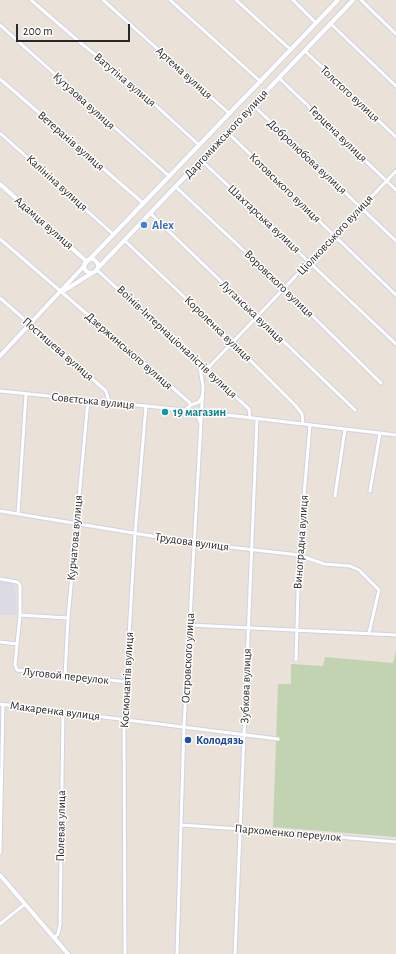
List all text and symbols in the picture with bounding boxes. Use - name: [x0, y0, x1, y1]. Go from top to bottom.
- scale bar: [18, 16, 132, 42]
- text: 200 m: [23, 25, 53, 37]
- street label: Артема вулиця: [153, 44, 215, 102]
- street label: Ватутіна вулиця: [91, 50, 159, 110]
- street label: Толстого вулиця: [317, 63, 383, 125]
- street label: Кутузова вулиця: [50, 69, 118, 133]
- street label: Даргомижського вулиця: [181, 86, 271, 182]
- street label: Герцена вулиця: [306, 103, 370, 165]
- street label: Ветеранів вулиця: [35, 108, 107, 174]
- street label: Добролюбова вулиця: [264, 116, 350, 198]
- street label: Котовського вулиця: [246, 150, 324, 226]
- street label: Калініна вулиця: [23, 152, 91, 214]
- street label: Шахтарська вулиця: [225, 182, 303, 256]
- street label: Ціолковського вулиця: [294, 192, 376, 278]
- street label: Адамця вулиця: [11, 193, 77, 253]
- place label: Alex: [152, 218, 174, 232]
- marker: Alex: [139, 220, 149, 230]
- street label: Воровского вулиця: [241, 247, 317, 321]
- street label: Луганська вулиця: [217, 278, 287, 346]
- street label: Воїнів-Інтернаціоналістів вулиця: [114, 282, 240, 402]
- street label: Короленка вулиця: [181, 293, 255, 365]
- street label: Дзержинського вулиця: [82, 309, 176, 393]
- street label: Постишева вулиця: [19, 314, 97, 384]
- street label: Совєтська вулиця: [51, 389, 135, 413]
- place label: 19 магазин: [173, 405, 226, 419]
- marker: 19 магазин: [160, 407, 170, 417]
- street label: Виноградна вулиця: [291, 494, 311, 590]
- street label: Курчатова вулиця: [64, 495, 86, 581]
- street label: Трудова вулиця: [154, 530, 230, 554]
- street label: Островского улица: [178, 612, 198, 704]
- street label: Космонавтів вулиця: [117, 631, 137, 729]
- street label: Зубкова вулиця: [237, 648, 255, 724]
- street label: Луговой переулок: [22, 664, 110, 688]
- street label: Макаренка вулиця: [9, 698, 101, 724]
- place label: Колодязь: [196, 733, 243, 747]
- marker: Колодязь: [183, 735, 193, 745]
- street label: Полевая улица: [53, 790, 69, 862]
- street label: Пархоменко переулок: [234, 821, 342, 845]

